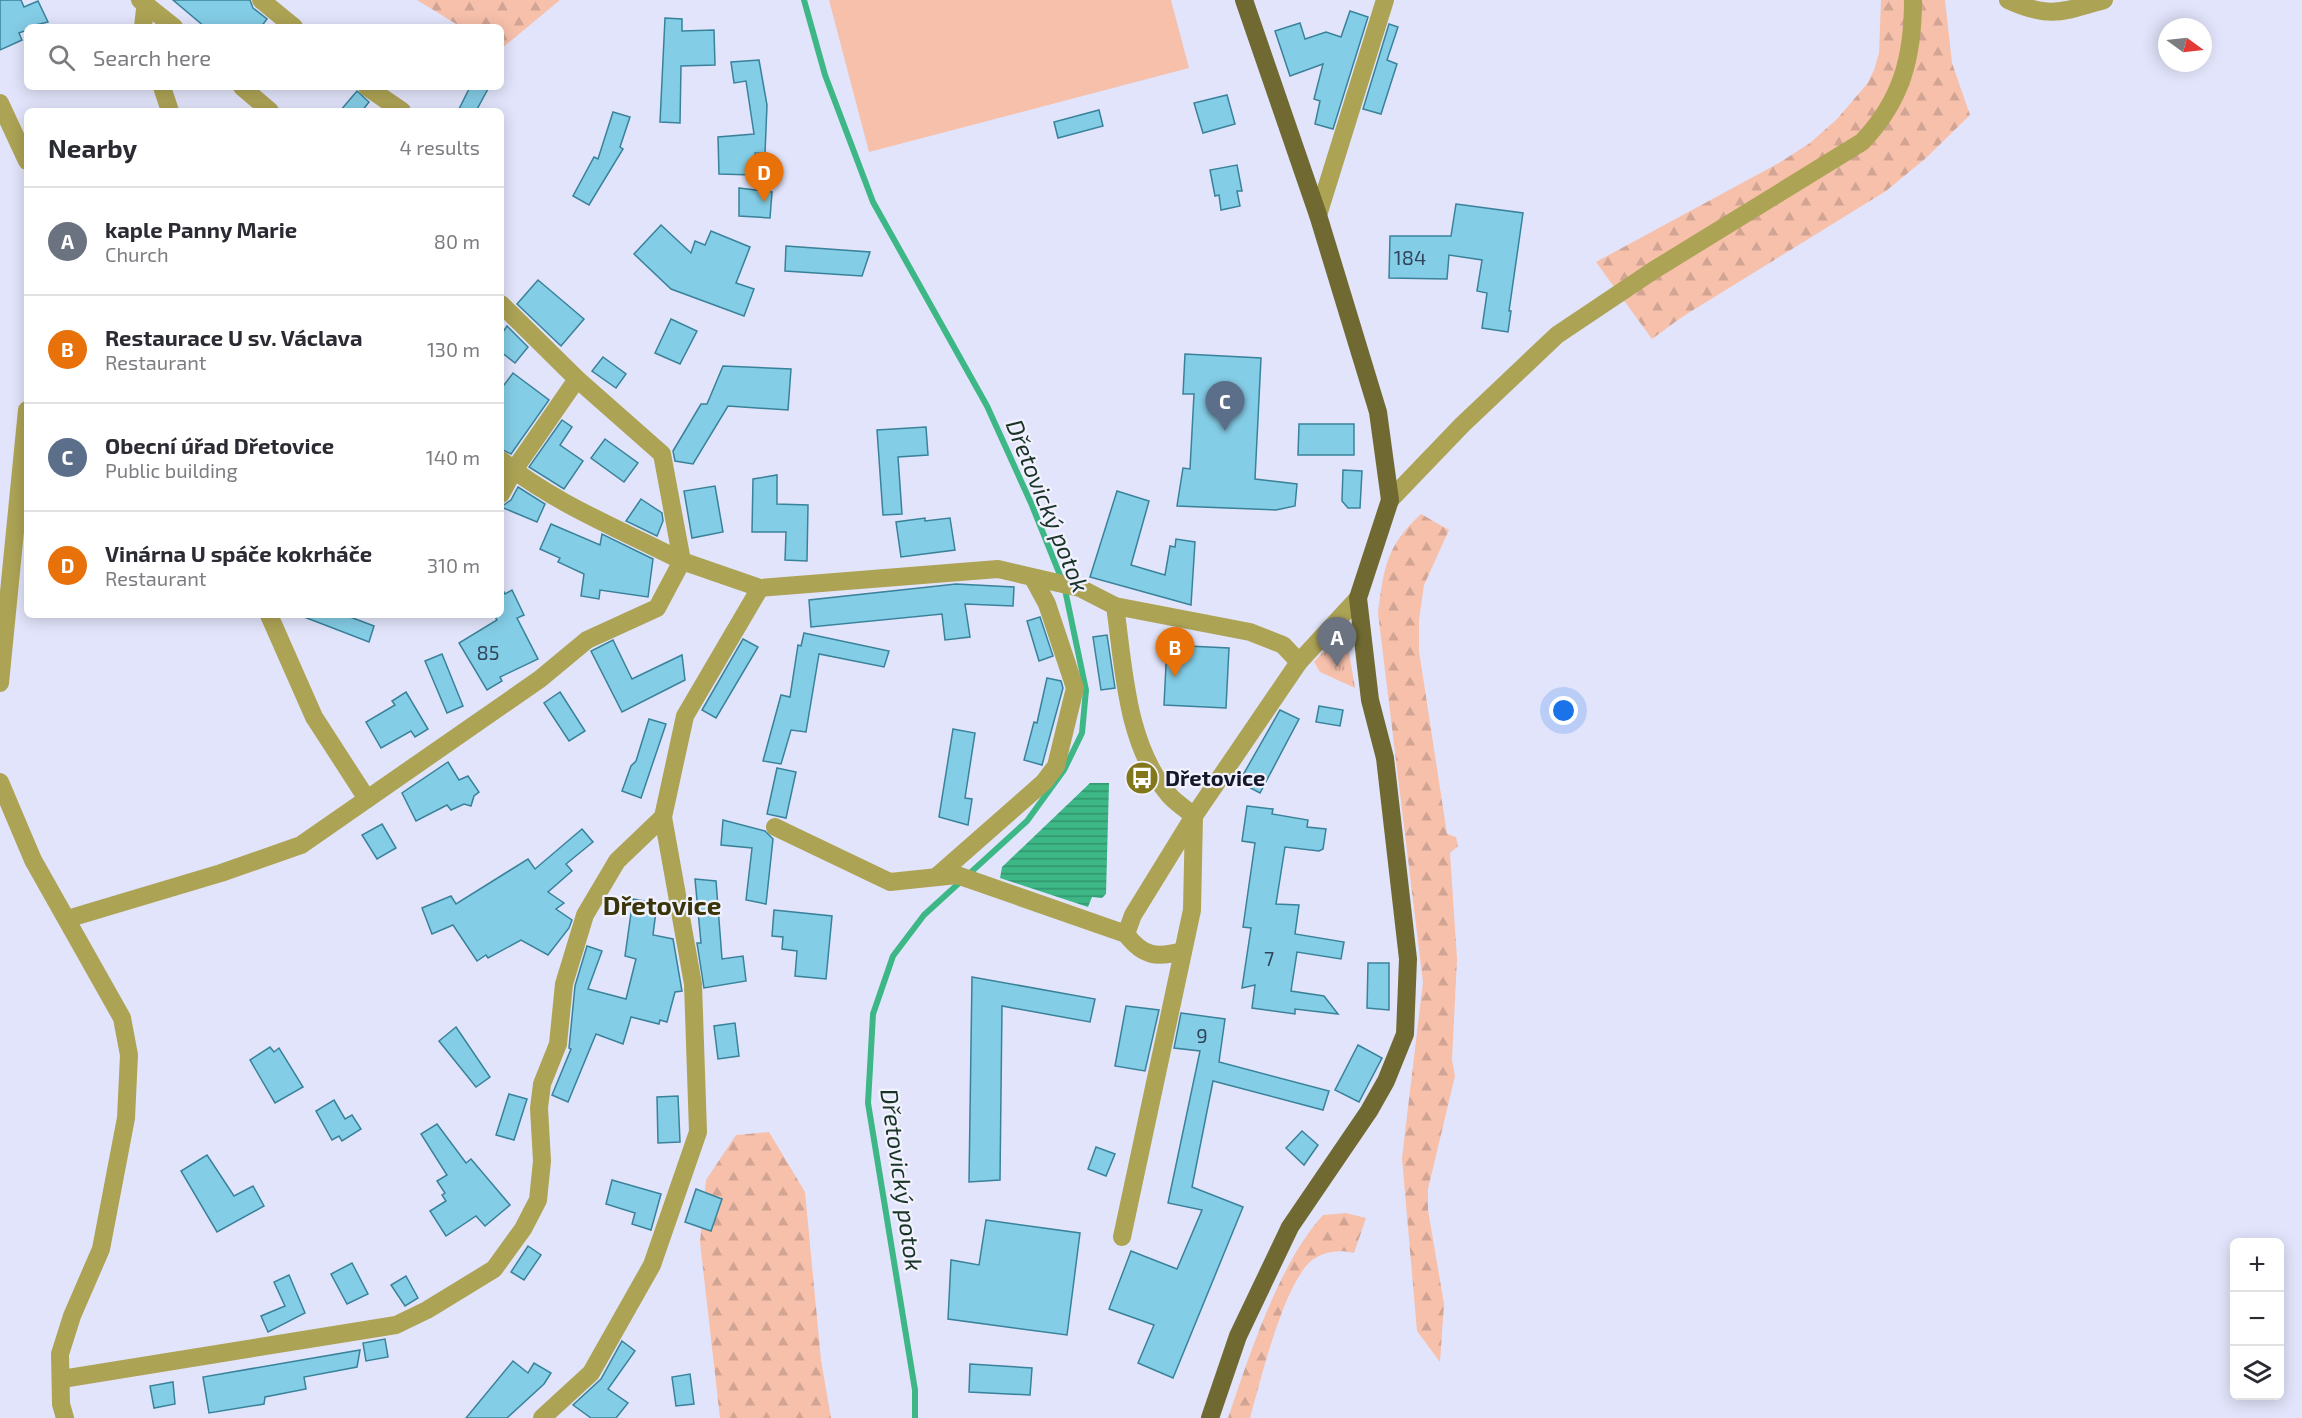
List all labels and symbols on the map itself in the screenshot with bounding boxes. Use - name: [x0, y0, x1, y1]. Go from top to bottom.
- north arrow: [2158, 18, 2212, 72]
- pin: D: [744, 152, 783, 202]
- house number: 184: [1394, 245, 1426, 269]
- pin: C: [1206, 382, 1244, 431]
- water label: Dřetovický potok: [1001, 415, 1096, 596]
- pin: A: [1318, 618, 1356, 667]
- pin: B: [1156, 628, 1194, 677]
- house number: 85: [477, 640, 499, 664]
- your location: [1549, 696, 1578, 725]
- bus stop icon: Dřetovice: [1124, 760, 1160, 796]
- place label: Dřetovice: [1165, 764, 1265, 790]
- district label: Dřetovice: [603, 889, 721, 920]
- house number: 7: [1264, 946, 1274, 970]
- house number: 9: [1196, 1023, 1208, 1047]
- water label: Dřetovický potok: [875, 1087, 930, 1273]

